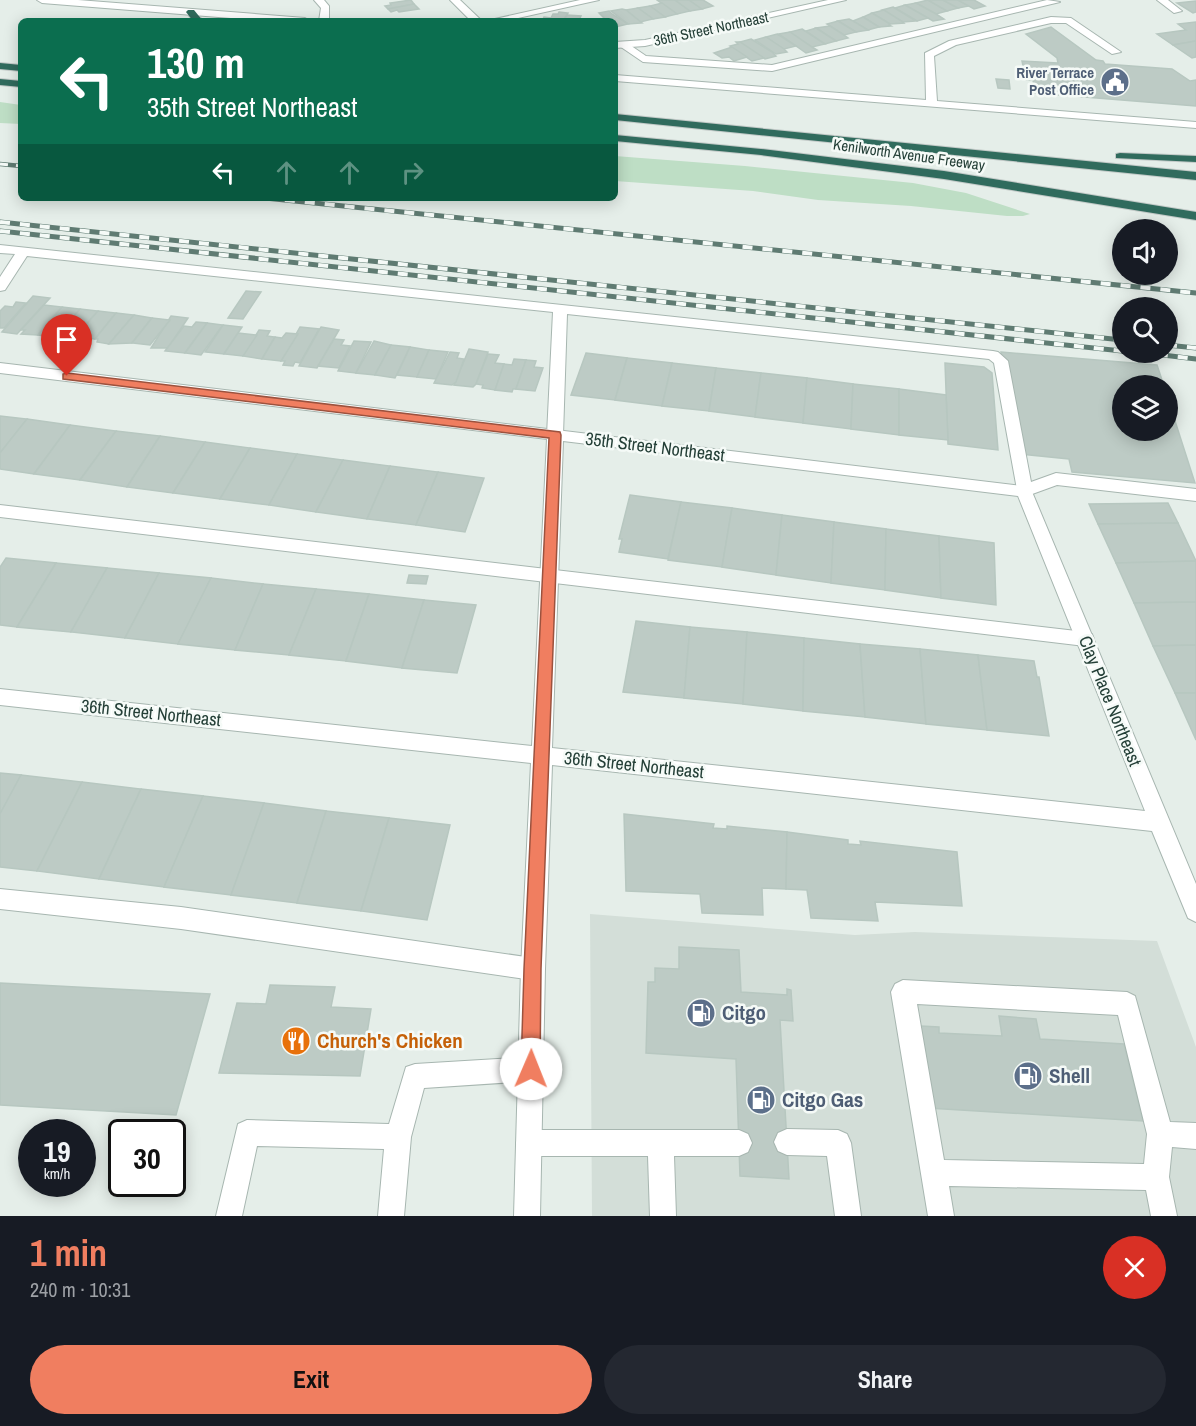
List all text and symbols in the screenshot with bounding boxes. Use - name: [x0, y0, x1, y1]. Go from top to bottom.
- street label: 36th Street Northeast: [652, 6, 771, 51]
- text: 130 m: [147, 35, 245, 91]
- icon: left: [48, 42, 126, 120]
- place label: River Terrace Post Office: [1016, 62, 1094, 100]
- public building icon: River Terrace Post Office: [1099, 66, 1131, 98]
- text: 35th Street Northeast: [147, 89, 357, 125]
- street label: Kenilworth Avenue Freeway: [832, 133, 987, 176]
- icon: left: [207, 156, 240, 189]
- icon: ahead: [270, 156, 303, 189]
- icon: ahead: [333, 156, 366, 189]
- icon: right: [396, 156, 429, 189]
- map controls: [1112, 219, 1178, 441]
- button: sound: [1112, 219, 1178, 285]
- button: search: [1112, 297, 1178, 363]
- pin: [41, 314, 92, 376]
- icon: arrive: [50, 323, 83, 356]
- button: layers: [1112, 375, 1178, 441]
- street label: 35th Street Northeast: [584, 426, 726, 467]
- street label: Clay Place Northeast: [1073, 632, 1148, 770]
- street label: 36th Street Northeast: [80, 693, 222, 732]
- street label: 36th Street Northeast: [563, 745, 705, 784]
- fuel station icon: Citgo: [685, 997, 717, 1029]
- place label: Citgo: [722, 998, 766, 1027]
- restaurant icon: Church's Chicken: [280, 1025, 312, 1057]
- place label: Church's Chicken: [317, 1026, 463, 1055]
- position arrow: [499, 1037, 563, 1101]
- fuel station icon: Shell: [1012, 1060, 1044, 1092]
- place label: Shell: [1049, 1061, 1090, 1090]
- fuel station icon: Citgo Gas: [745, 1084, 777, 1116]
- place label: Citgo Gas: [782, 1085, 863, 1114]
- speed limit sign: 30: [108, 1119, 186, 1197]
- text: 19: [43, 1131, 71, 1171]
- text: km/h: [44, 1163, 70, 1184]
- text: 1 min: [30, 1229, 107, 1277]
- button: close: [1103, 1236, 1166, 1299]
- text: 240 m · 10:31: [30, 1276, 130, 1303]
- button: Exit: [30, 1345, 592, 1414]
- button: Share: [604, 1345, 1166, 1414]

